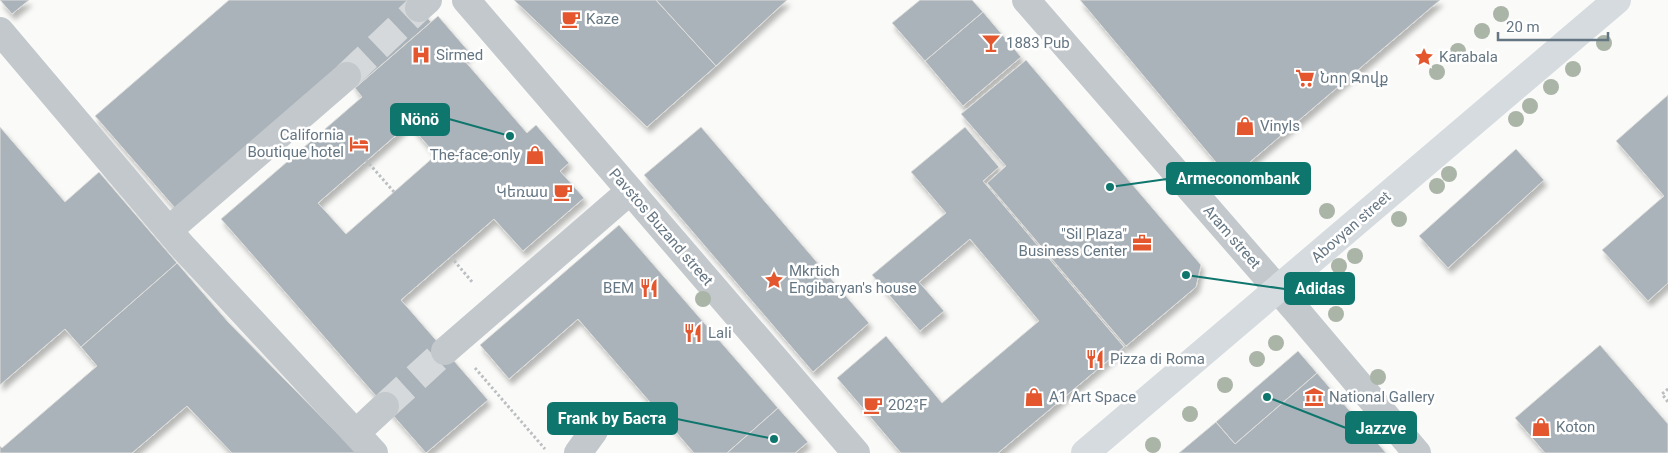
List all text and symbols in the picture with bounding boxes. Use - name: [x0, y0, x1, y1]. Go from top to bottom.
- cafe icon: Kaze: [560, 8, 582, 30]
- place label: Kaze: [586, 10, 619, 28]
- scale bar: [1498, 10, 1608, 42]
- text: 20 m: [1506, 18, 1540, 36]
- bar icon: 1883 Pub: [980, 32, 1002, 54]
- place label: 1883 Pub: [1006, 34, 1070, 52]
- hospital icon: Sirmed: [410, 44, 432, 66]
- place label: Sirmed: [436, 46, 483, 64]
- place icon: Karabala: [1413, 46, 1435, 68]
- place label: Karabala: [1439, 48, 1498, 66]
- supermarket icon: Նոր Զովք: [1294, 67, 1316, 89]
- place label: Նոր Զովք: [1320, 69, 1388, 87]
- callout: Nönö: [391, 104, 449, 135]
- text: Nönö: [401, 110, 439, 129]
- shop icon: Vinyls: [1234, 115, 1256, 137]
- place label: Vinyls: [1260, 117, 1300, 135]
- place label: California Boutique hotel: [247, 126, 344, 161]
- hotel icon: California Boutique hotel: [348, 133, 370, 155]
- shop icon: The-face-only: [524, 144, 546, 166]
- place label: The-face-only: [430, 146, 520, 164]
- callout: Armeconombank: [1167, 163, 1310, 194]
- street label: Pavstos Buzand street: [605, 165, 717, 289]
- text: Armeconombank: [1176, 169, 1300, 188]
- cafe icon: Կեռաս: [552, 181, 574, 203]
- place label: Կեռաս: [496, 183, 548, 201]
- street label: Abovyan street: [1308, 188, 1395, 266]
- street label: Aram street: [1200, 202, 1264, 272]
- place label: "Sil Plaza" Business Center: [1019, 225, 1127, 260]
- office icon: "Sil Plaza" Business Center: [1131, 232, 1153, 254]
- place label: Mkrtich Engibaryan's house: [789, 262, 917, 297]
- place icon: Mkrtich Engibaryan's house: [763, 269, 785, 291]
- callout: Adidas: [1285, 273, 1354, 304]
- restaurant icon: BEM: [638, 277, 660, 299]
- place label: BEM: [603, 279, 634, 297]
- text: Adidas: [1295, 279, 1345, 298]
- restaurant icon: Lali: [682, 322, 704, 344]
- place label: Lali: [708, 324, 732, 342]
- restaurant icon: Pizza di Roma: [1084, 348, 1106, 370]
- place label: Pizza di Roma: [1110, 350, 1205, 368]
- shop icon: A1 Art Space: [1023, 386, 1045, 408]
- museum icon: National Gallery: [1303, 386, 1325, 408]
- place label: A1 Art Space: [1049, 388, 1136, 406]
- place label: National Gallery: [1329, 388, 1435, 406]
- cafe icon: 202°F: [862, 394, 884, 416]
- place label: 202°F: [888, 396, 927, 414]
- callout: Frank by Баста: [548, 403, 677, 434]
- text: Frank by Баста: [558, 409, 667, 428]
- callout: Jazzve: [1346, 412, 1416, 443]
- shop icon: Koton: [1530, 416, 1552, 438]
- place label: Koton: [1556, 418, 1595, 436]
- text: Jazzve: [1356, 419, 1407, 438]

